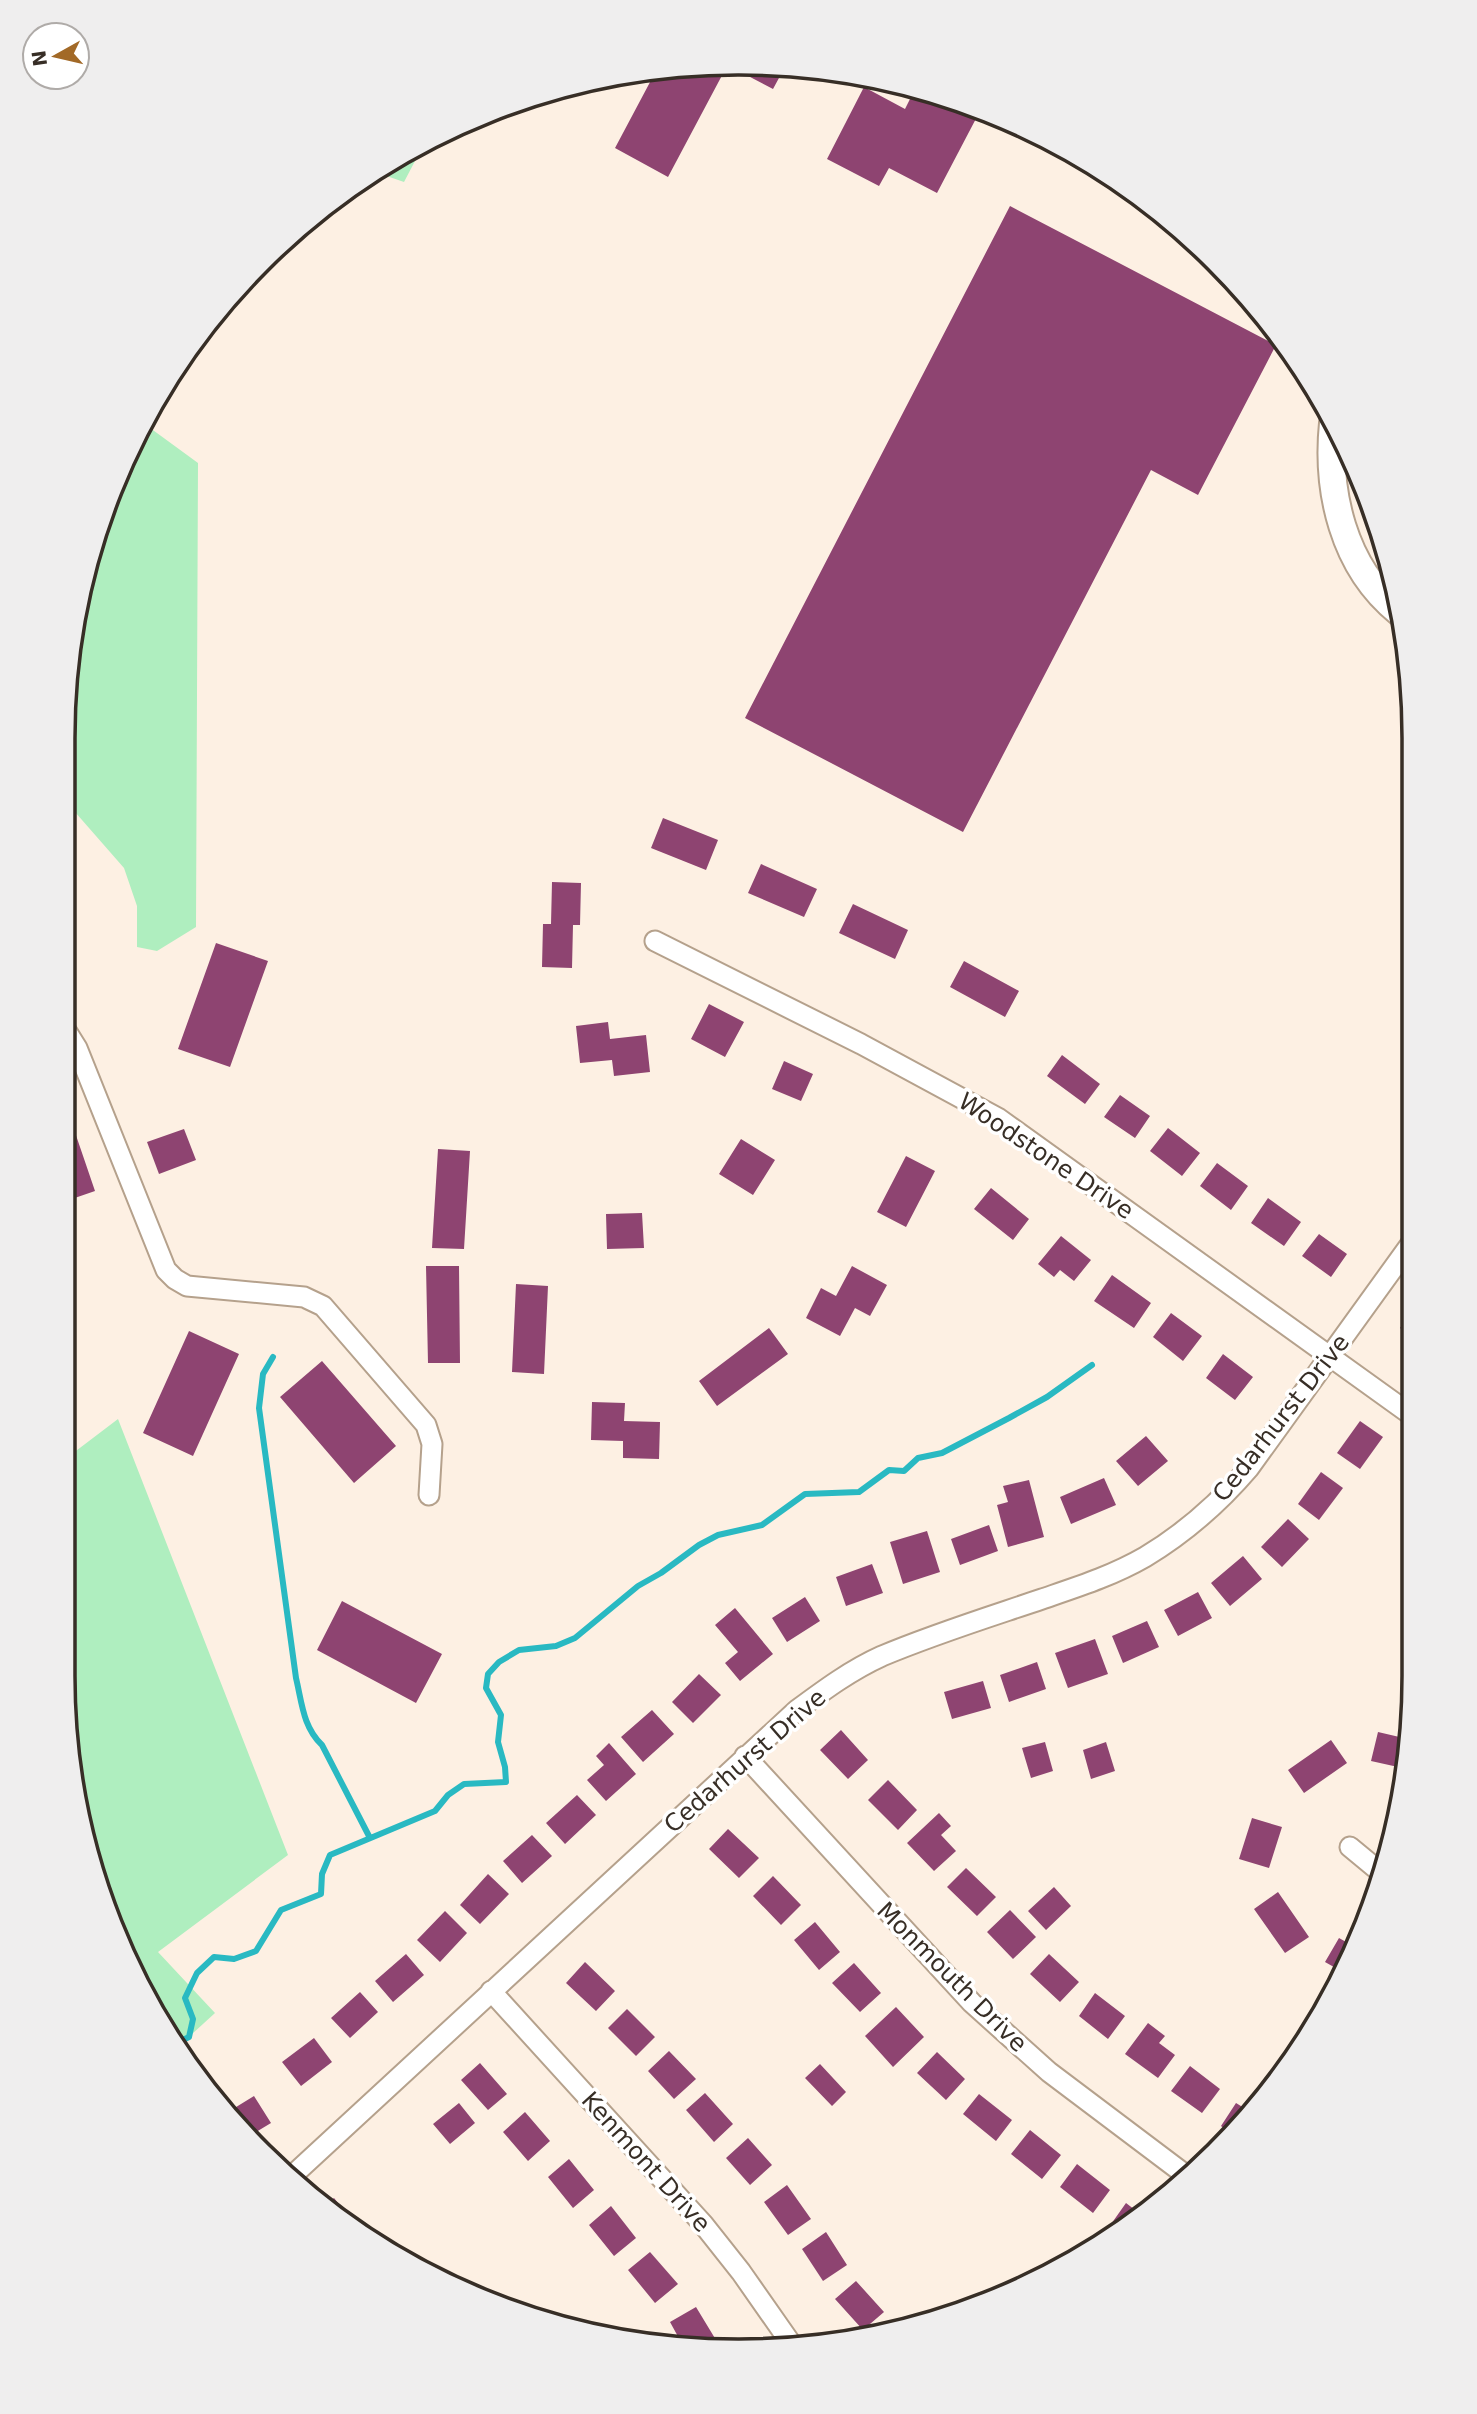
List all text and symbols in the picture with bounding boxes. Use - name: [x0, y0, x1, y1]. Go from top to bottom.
- north arrow: [21, 21, 91, 91]
- text: N: [27, 49, 51, 68]
- street label: Woodstone Drive: [953, 1087, 1139, 1225]
- street label: Cedarhurst Drive: [1207, 1329, 1355, 1507]
- street label: Cedarhurst Drive: [659, 1683, 831, 1839]
- street label: Monmouth Drive: [871, 1896, 1033, 2058]
- street label: Kenmont Drive: [576, 2086, 716, 2238]

